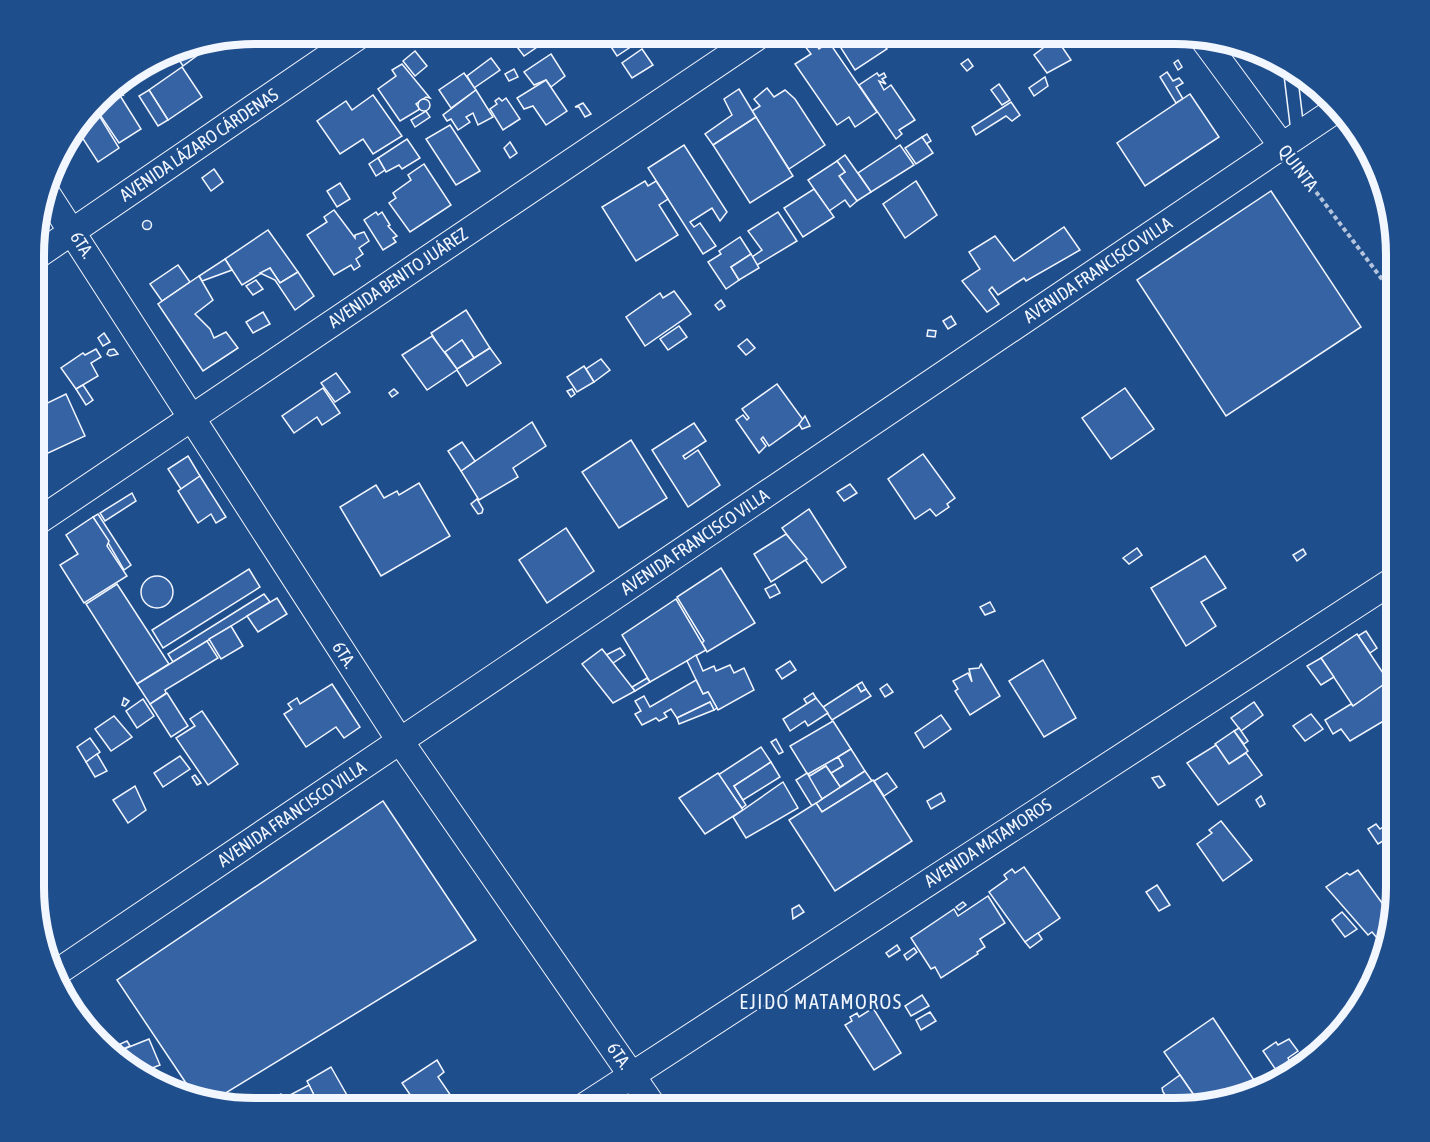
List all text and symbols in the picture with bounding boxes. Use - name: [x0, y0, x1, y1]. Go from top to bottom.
- street label: AVENIDA LÁZARO CÁRDENAS: [115, 83, 282, 205]
- street label: QUINTA: [1274, 140, 1323, 195]
- street label: AVENIDA FRANCISCO VILLA: [1020, 212, 1176, 327]
- street label: AVENIDA BENITO JUÁREZ: [324, 223, 471, 332]
- street label: 6TA.: [66, 227, 99, 262]
- street label: AVENIDA FRANCISCO VILLA: [617, 484, 773, 599]
- street label: 6TA.: [328, 637, 361, 672]
- street label: AVENIDA FRANCISCO VILLA: [214, 756, 370, 871]
- street label: AVENIDA MATAMOROS: [920, 793, 1056, 891]
- district label: EJIDO MATAMOROS: [739, 990, 903, 1013]
- street label: 6TA.: [603, 1038, 636, 1073]

